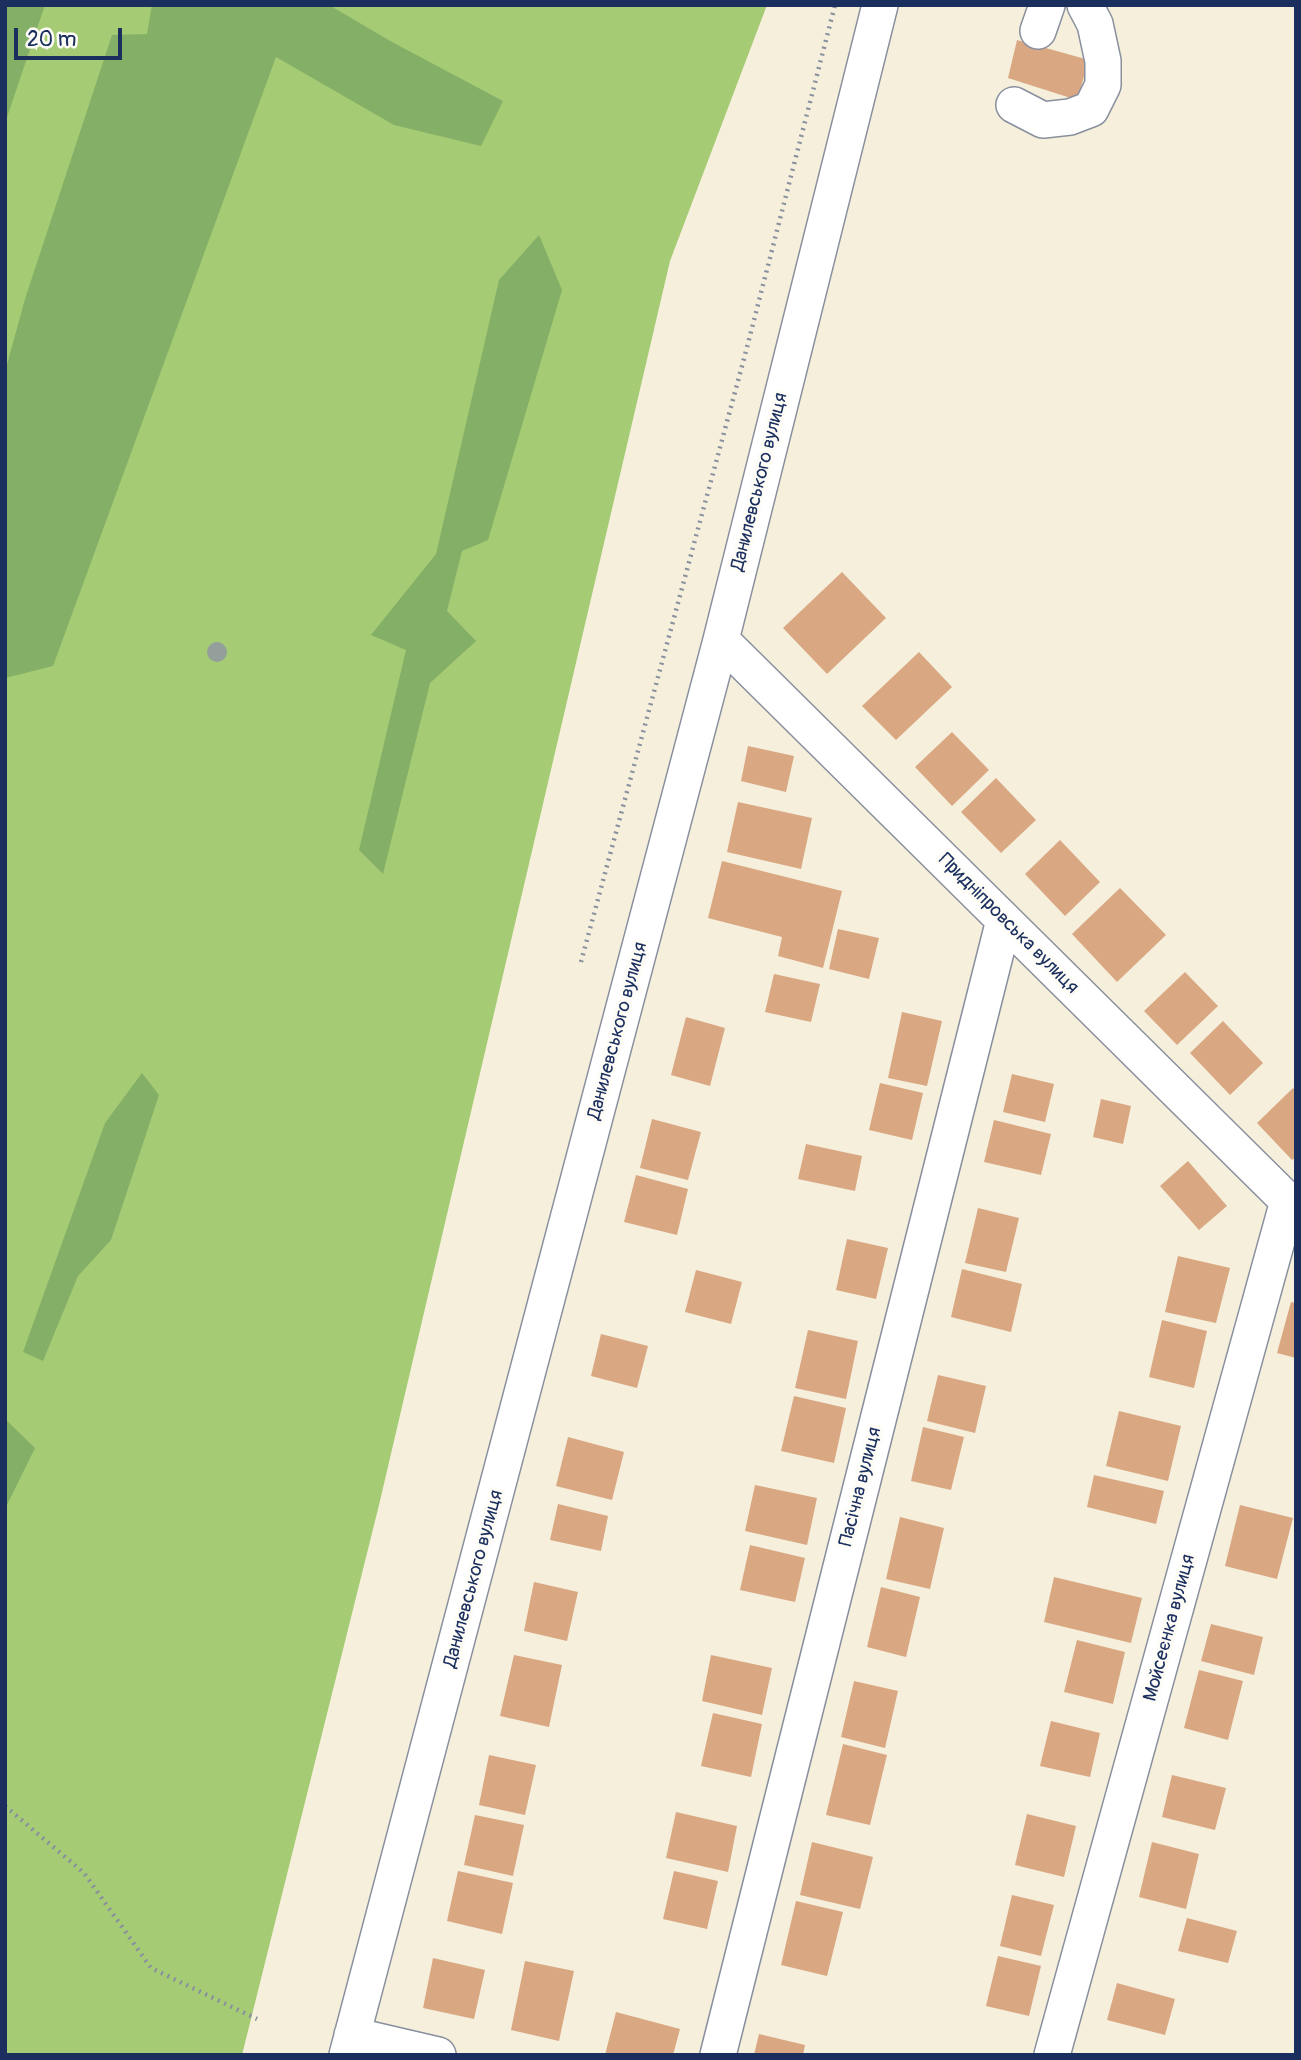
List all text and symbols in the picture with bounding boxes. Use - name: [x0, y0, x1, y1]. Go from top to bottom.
- scale bar: [18, 14, 126, 58]
- text: 20 m: [27, 26, 76, 53]
- street label: Данилевського вулиця: [727, 391, 793, 573]
- street label: Придніпровська вулиця: [933, 849, 1083, 999]
- street label: Данилевського вулиця: [583, 940, 653, 1122]
- street label: Пасічна вулиця: [835, 1425, 887, 1549]
- street label: Данилевського вулиця: [439, 1488, 509, 1670]
- street label: Мойсеєнка вулиця: [1139, 1552, 1201, 1704]

